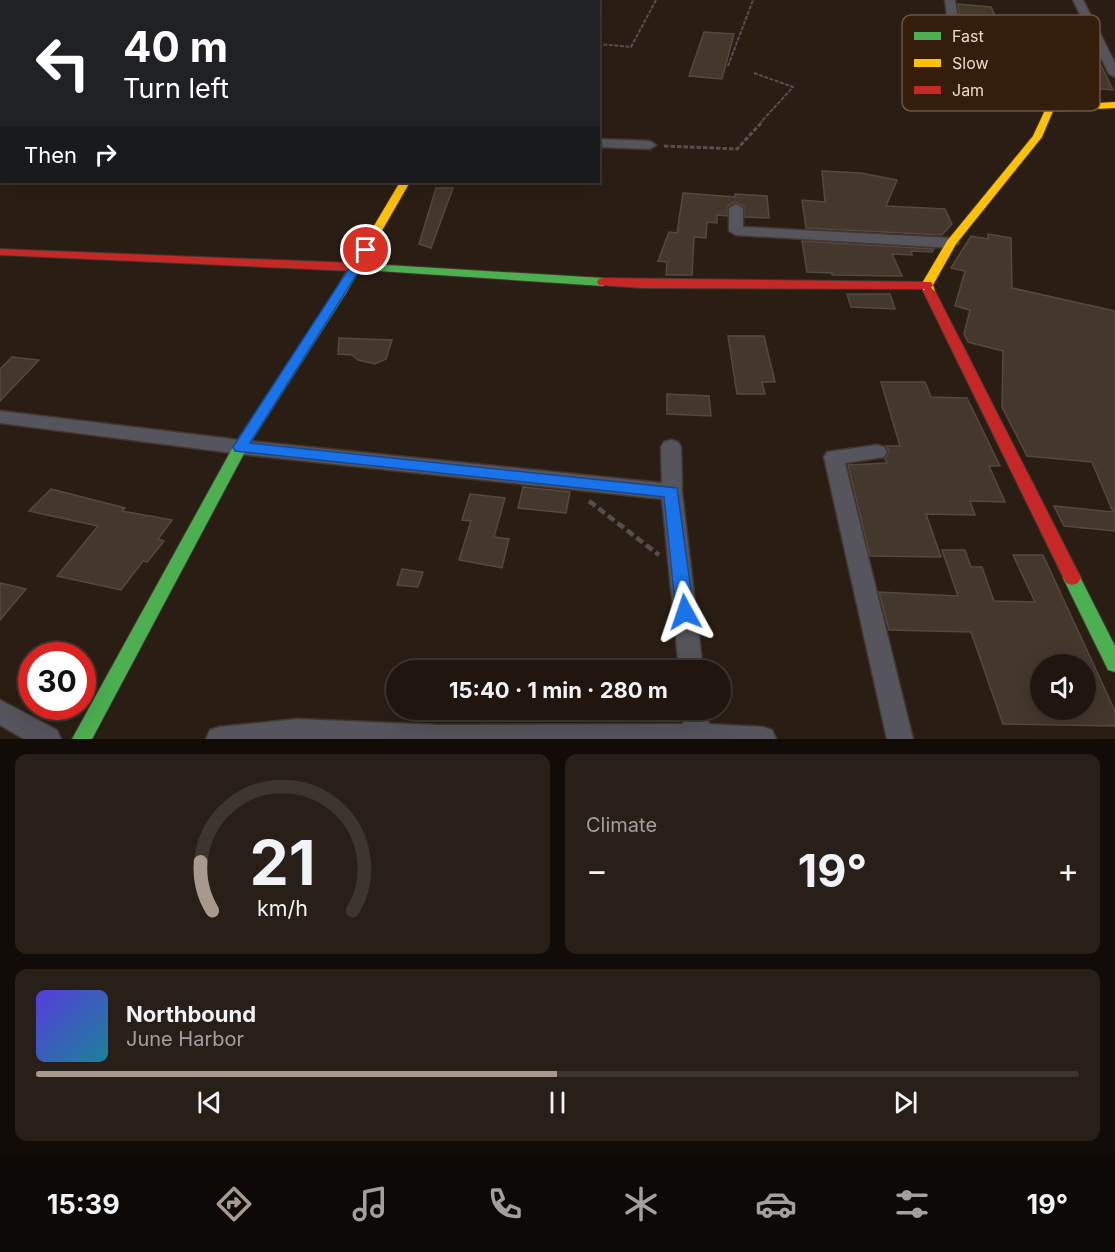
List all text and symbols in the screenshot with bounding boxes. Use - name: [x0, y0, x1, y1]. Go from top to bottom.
- legend: [902, 15, 1100, 111]
- text: 40 m: [123, 21, 228, 72]
- icon: left: [24, 24, 102, 102]
- text: Fast: [952, 26, 984, 46]
- text: Slow: [952, 53, 989, 73]
- text: Turn left: [123, 72, 229, 105]
- text: Jam: [952, 80, 984, 100]
- icon: right: [89, 138, 122, 171]
- text: Then: [24, 142, 77, 168]
- pin: [340, 224, 391, 275]
- icon: arrive: [349, 233, 382, 266]
- position arrow: [653, 580, 717, 644]
- speed limit sign: 30: [18, 642, 96, 720]
- map controls: [1030, 654, 1096, 720]
- button: sound: [1030, 654, 1096, 720]
- text: 15:40 · 1 min · 280 m: [449, 677, 668, 703]
- text: Climate: [586, 813, 657, 837]
- text: 21: [249, 825, 316, 900]
- text: 19°: [798, 843, 867, 898]
- text: −: [586, 850, 608, 890]
- text: +: [1057, 850, 1079, 890]
- text: km/h: [257, 895, 308, 921]
- text: Northbound: [126, 1001, 256, 1027]
- text: June Harbor: [126, 1027, 244, 1051]
- icon: previous: [193, 1086, 226, 1119]
- icon: pause: [541, 1086, 574, 1119]
- icon: next: [889, 1086, 922, 1119]
- icon: directions: [213, 1183, 255, 1225]
- icon: music: [349, 1183, 391, 1225]
- icon: phone: [484, 1183, 526, 1225]
- icon: climate: [620, 1183, 662, 1225]
- icon: car: [755, 1183, 797, 1225]
- icon: filters: [891, 1183, 933, 1225]
- text: 15:39: [47, 1188, 120, 1221]
- text: 19°: [1027, 1188, 1068, 1221]

